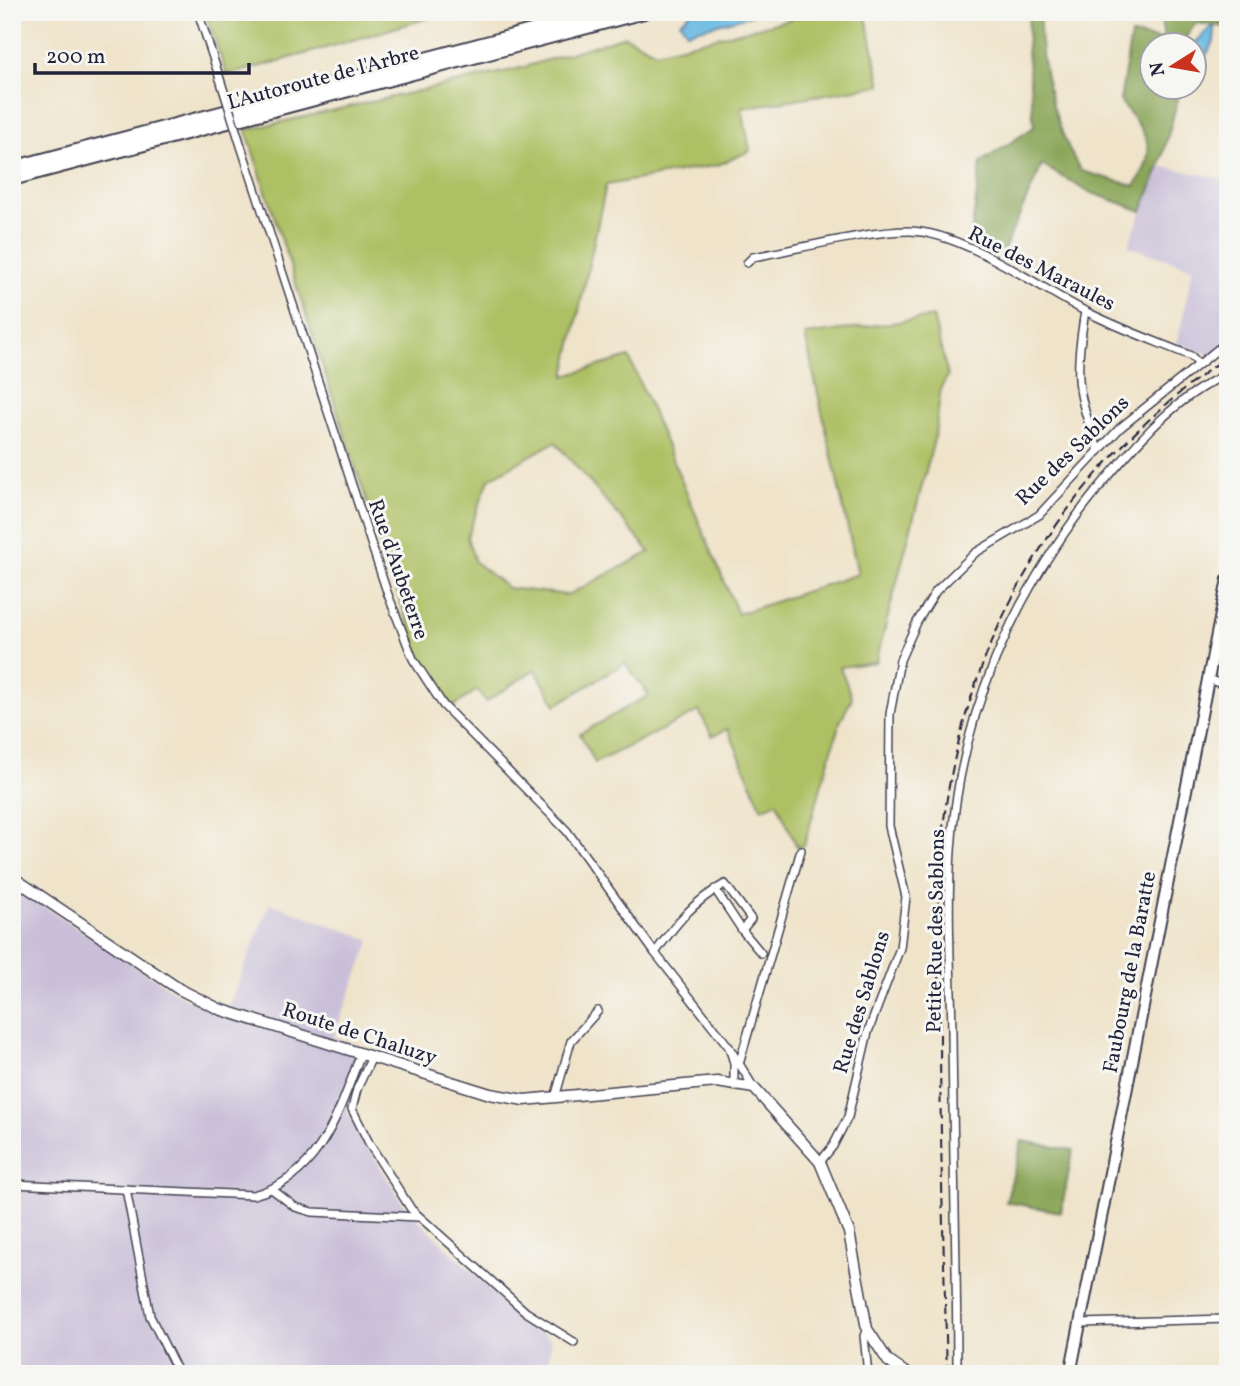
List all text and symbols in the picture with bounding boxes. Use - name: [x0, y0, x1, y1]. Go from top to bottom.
- scale bar: [35, 32, 248, 76]
- north arrow: [1138, 32, 1208, 102]
- street label: L'Autoroute de l'Arbre: [224, 39, 423, 118]
- text: 200 m: [46, 43, 106, 72]
- text: N: [1144, 59, 1172, 78]
- street label: Rue des Maraules: [963, 220, 1120, 319]
- street label: Rue des Sablons: [1010, 389, 1136, 513]
- street label: Rue d'Aubeterre: [360, 495, 435, 644]
- street label: Petite Rue des Sablons: [920, 829, 953, 1033]
- street label: Faubourg de la Baratte: [1097, 869, 1164, 1076]
- street label: Rue des Sablons: [827, 928, 898, 1077]
- street label: Route de Chaluzy: [279, 996, 441, 1073]

